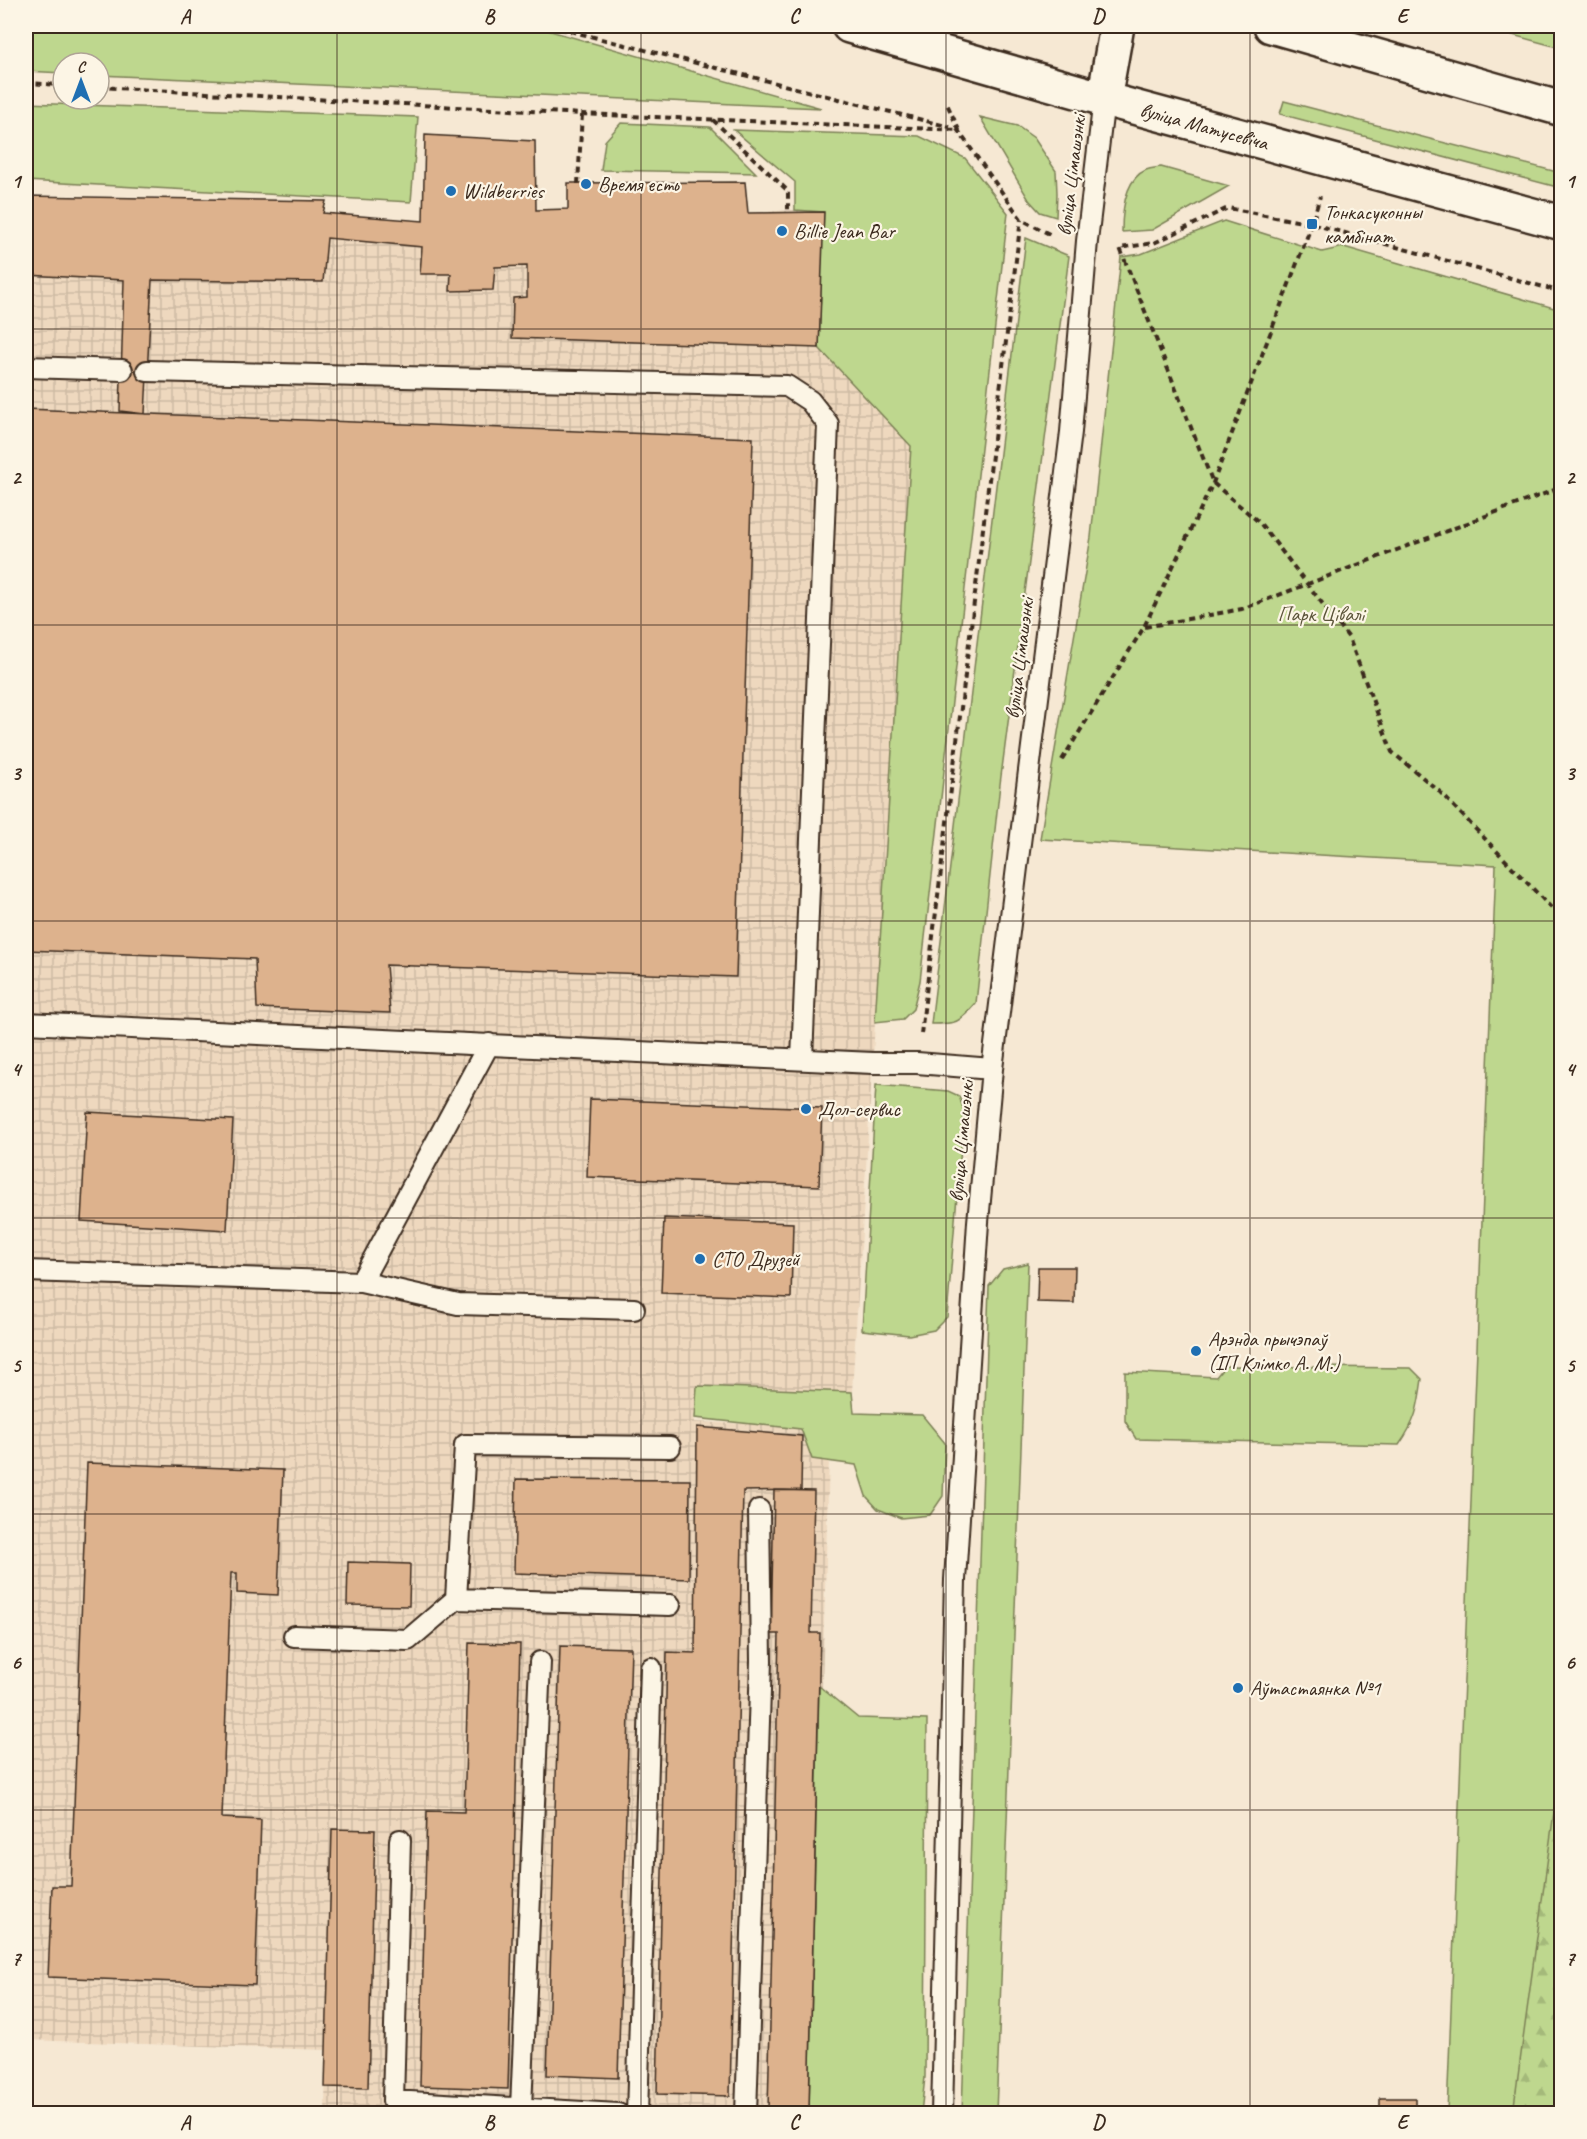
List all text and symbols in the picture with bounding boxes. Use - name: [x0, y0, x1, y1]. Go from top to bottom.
- text: A: [180, 4, 192, 29]
- text: B: [484, 4, 496, 29]
- text: C: [789, 4, 801, 29]
- text: D: [1092, 4, 1106, 29]
- text: E: [1397, 4, 1411, 29]
- north arrow: [51, 51, 111, 111]
- text: С: [77, 57, 87, 77]
- street label: вуліца Матусевіча: [1137, 96, 1273, 156]
- street label: вуліца Цімашэнкі: [1051, 110, 1092, 237]
- text: 1: [12, 169, 23, 194]
- text: 1: [1566, 169, 1577, 194]
- place label: Время есть: [598, 171, 680, 197]
- marker: Время есть: [579, 177, 593, 191]
- place label: Wildberries: [463, 178, 545, 204]
- marker: Wildberries: [444, 184, 458, 198]
- place label: Тонкасуконны камбінат: [1324, 199, 1424, 249]
- marker: Тонкасуконны камбінат: [1305, 217, 1319, 231]
- place label: Billie Jean Bar: [794, 218, 896, 244]
- marker: Billie Jean Bar: [775, 224, 789, 238]
- text: 2: [12, 465, 23, 490]
- text: 2: [1566, 465, 1577, 490]
- street label: вуліца Цімашэнкі: [999, 593, 1040, 720]
- park label: Парк Цівалі: [1278, 601, 1367, 627]
- text: 3: [12, 761, 23, 786]
- text: 3: [1566, 761, 1577, 786]
- text: 4: [12, 1057, 24, 1082]
- text: 4: [1566, 1057, 1578, 1082]
- street label: вуліца Цімашэнкі: [943, 1076, 980, 1203]
- place label: Дол-сервис: [818, 1096, 901, 1122]
- marker: Дол-сервис: [799, 1102, 813, 1116]
- place label: СТО Друзей: [712, 1246, 801, 1272]
- marker: СТО Друзей: [693, 1252, 707, 1266]
- place label: Арэнда прычэпаў (ІП Клімко А. М.): [1208, 1326, 1341, 1376]
- marker: Арэнда прычэпаў (ІП Клімко А. М.): [1189, 1344, 1203, 1358]
- text: 5: [12, 1353, 23, 1378]
- text: 5: [1566, 1353, 1577, 1378]
- text: 6: [11, 1650, 22, 1675]
- text: 6: [1565, 1650, 1576, 1675]
- place label: Аўтастаянка №1: [1250, 1675, 1382, 1701]
- marker: Аўтастаянка №1: [1231, 1681, 1245, 1695]
- text: 7: [12, 1946, 23, 1971]
- text: 7: [1566, 1946, 1577, 1971]
- text: A: [180, 2110, 192, 2135]
- text: B: [484, 2110, 496, 2135]
- text: C: [789, 2110, 801, 2135]
- text: D: [1092, 2110, 1106, 2135]
- text: E: [1397, 2110, 1411, 2135]

